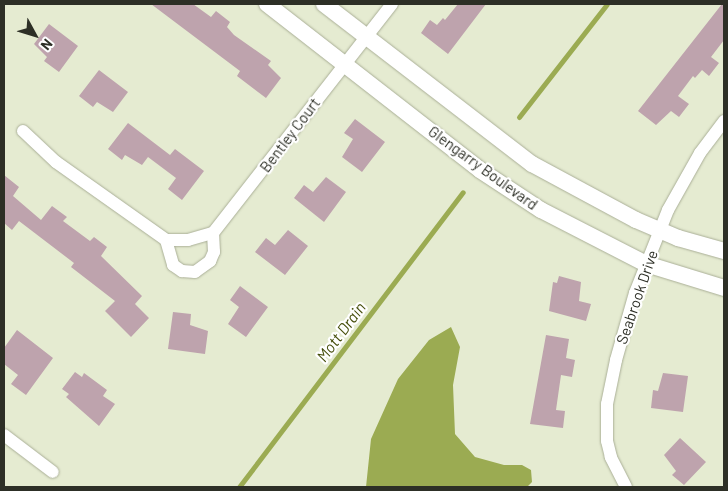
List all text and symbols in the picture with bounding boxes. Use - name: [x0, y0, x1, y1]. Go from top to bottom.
- north arrow: [10, 10, 60, 60]
- text: N: [38, 36, 57, 54]
- street label: Bentley Court: [256, 94, 324, 176]
- street label: Glengarry Boulevard: [425, 122, 541, 214]
- street label: Seabrook Drive: [613, 248, 661, 346]
- water label: Mott Drain: [312, 298, 370, 366]

